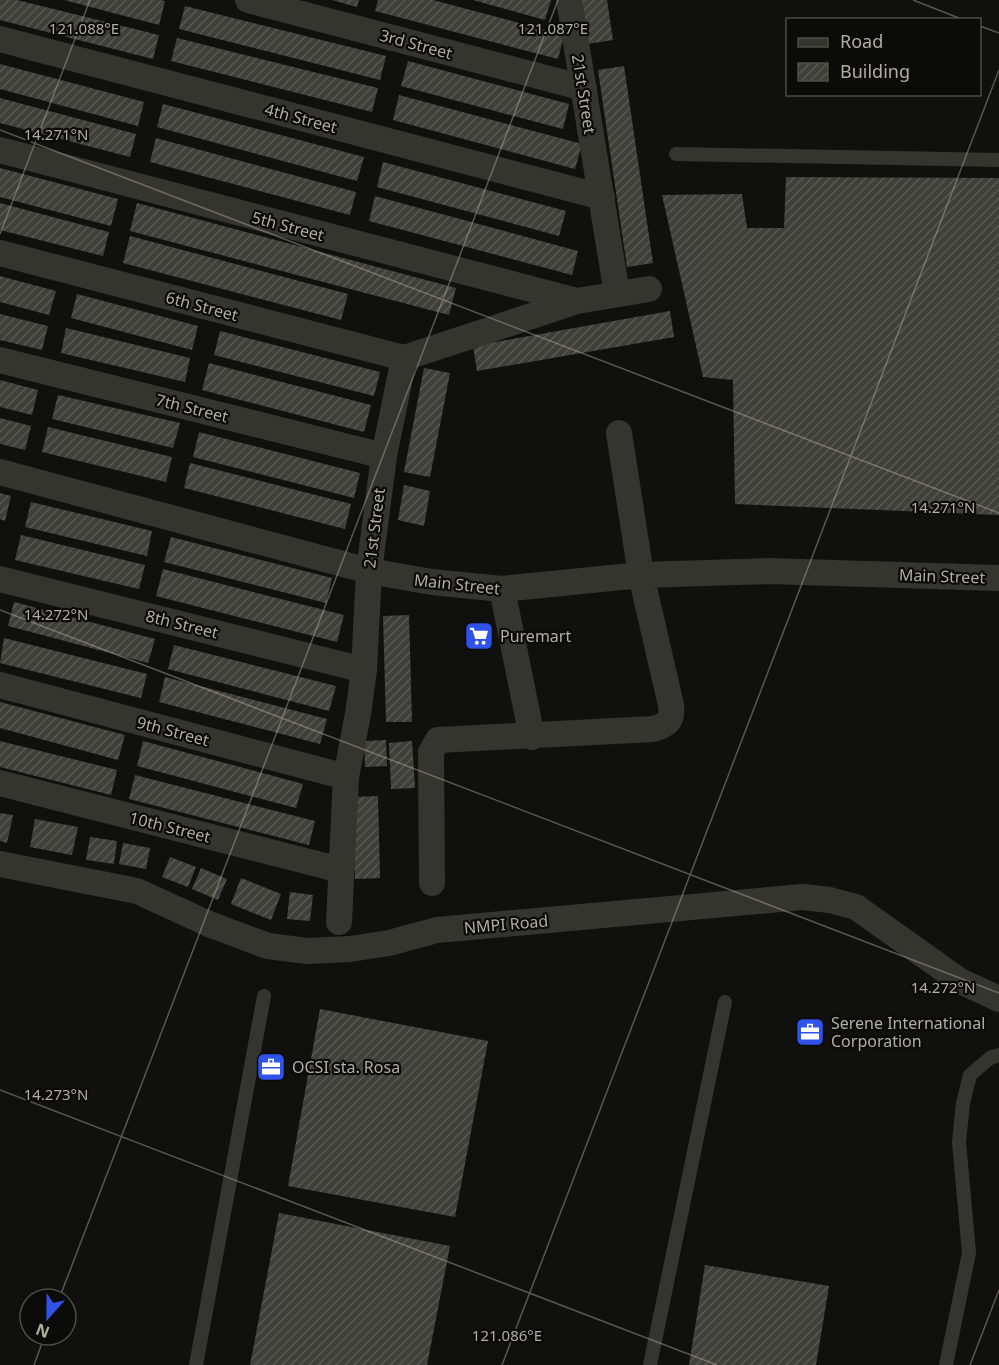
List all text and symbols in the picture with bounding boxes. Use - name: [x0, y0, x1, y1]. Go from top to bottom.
- text: 121.088°E: [49, 18, 119, 38]
- text: 121.087°E: [518, 18, 588, 38]
- legend: [786, 18, 981, 96]
- street label: 3rd Street: [377, 24, 455, 64]
- text: Road: [840, 29, 883, 53]
- street label: 21st Street: [567, 52, 601, 136]
- text: Building: [840, 59, 910, 83]
- street label: 4th Street: [263, 98, 340, 138]
- text: 14.271°N: [24, 124, 88, 144]
- street label: 5th Street: [250, 206, 327, 246]
- street label: 6th Street: [164, 286, 241, 326]
- street label: 7th Street: [154, 388, 231, 428]
- street label: 21st Street: [358, 486, 390, 569]
- text: 14.271°N: [911, 497, 975, 517]
- street label: Main Street: [898, 564, 986, 589]
- street label: Main Street: [413, 569, 501, 599]
- text: 14.272°N: [24, 604, 88, 624]
- street label: 8th Street: [144, 604, 221, 644]
- supermarket icon: Puremart: [463, 620, 495, 652]
- place label: Puremart: [500, 625, 571, 647]
- street label: 9th Street: [135, 711, 212, 751]
- street label: 10th Street: [127, 806, 213, 848]
- street label: NMPI Road: [463, 909, 549, 939]
- text: 14.272°N: [911, 977, 975, 997]
- place label: Serene International Corporation: [831, 1012, 985, 1052]
- office icon: Serene International Corporation: [794, 1016, 826, 1048]
- office icon: OCSI sta. Rosa: [255, 1051, 287, 1083]
- place label: OCSI sta. Rosa: [292, 1056, 400, 1078]
- text: 14.273°N: [24, 1084, 88, 1104]
- north arrow: [18, 1287, 78, 1347]
- text: N: [33, 1318, 53, 1344]
- text: 121.086°E: [472, 1325, 542, 1345]

